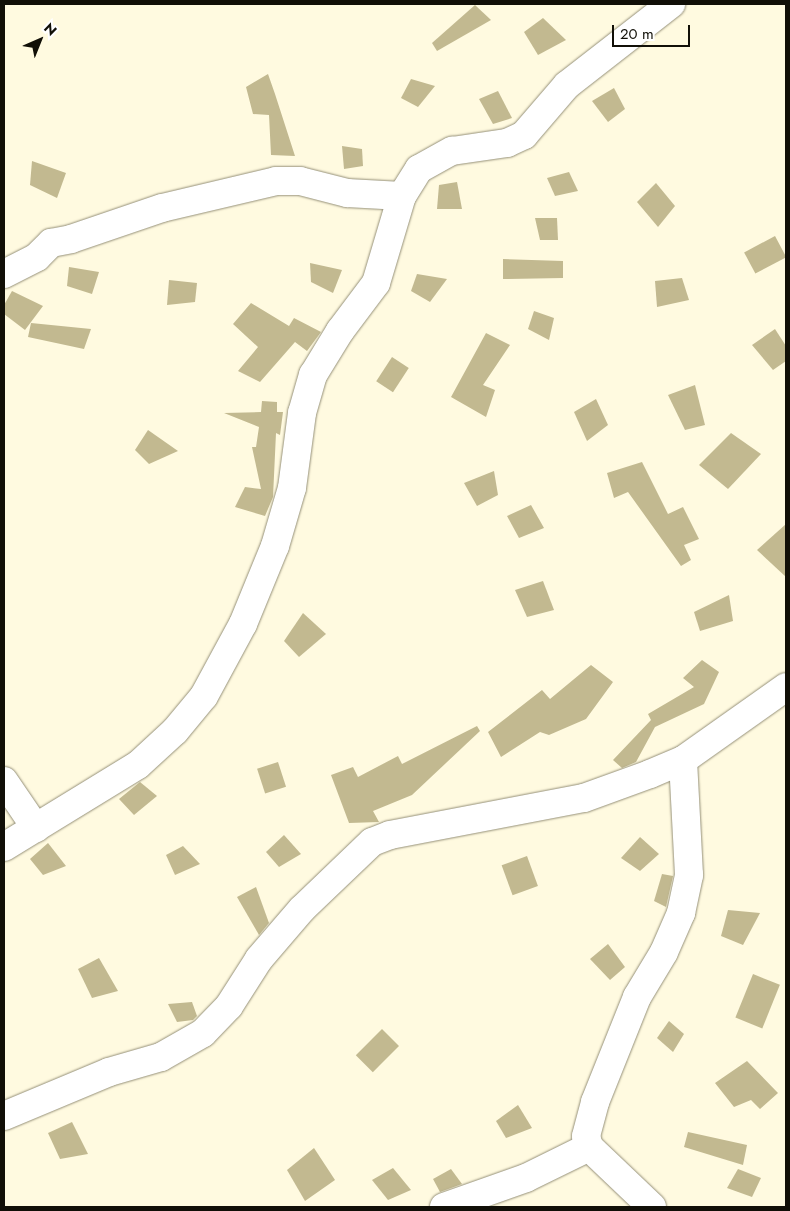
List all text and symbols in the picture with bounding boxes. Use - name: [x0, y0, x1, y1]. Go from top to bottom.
- north arrow: [15, 15, 65, 65]
- scale bar: [615, 15, 692, 47]
- text: N: [39, 18, 61, 40]
- text: 20 m: [620, 23, 654, 45]

